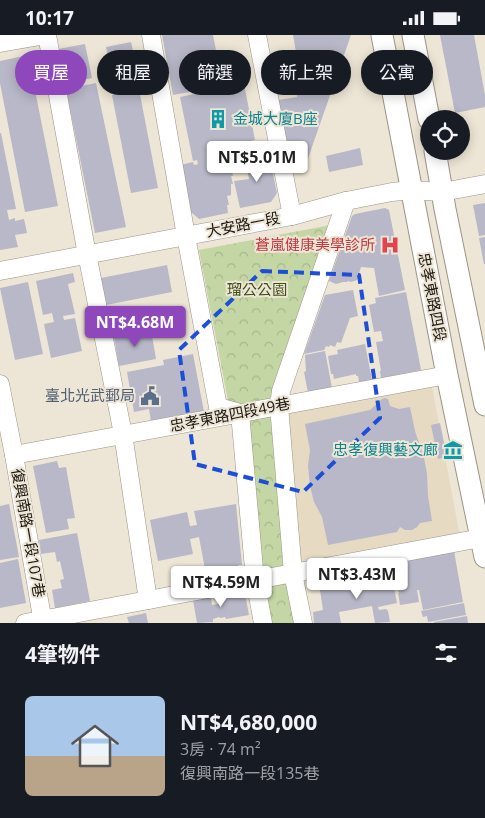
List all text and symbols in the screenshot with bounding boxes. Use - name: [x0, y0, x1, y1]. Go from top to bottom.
- text: 10:17: [25, 5, 74, 31]
- chip: 買屋: [15, 50, 87, 95]
- chip: 租屋: [97, 50, 169, 95]
- chip: 篩選: [179, 50, 251, 95]
- chip: 新上架: [261, 50, 351, 95]
- chip: 公寓: [361, 50, 433, 95]
- building icon: 金城大廈B座: [207, 108, 229, 130]
- place label: 金城大廈B座: [233, 108, 318, 128]
- map controls: [420, 110, 470, 160]
- button: locate: [420, 110, 470, 160]
- pin: NT$5.01M: [205, 141, 309, 183]
- text: NT$5.01M: [218, 146, 296, 168]
- street label: 大安路一段: [204, 207, 282, 241]
- place label: 蒼嵐健康美學診所: [255, 234, 375, 254]
- hospital icon: 蒼嵐健康美學診所: [379, 234, 401, 256]
- street label: 忠孝東路四段: [415, 251, 451, 343]
- park label: 瑠公公園: [227, 279, 287, 299]
- pin: NT$4.68M: [83, 305, 187, 348]
- text: NT$4.68M: [96, 311, 174, 333]
- place label: 臺北光武郵局: [45, 385, 135, 405]
- public building icon: 臺北光武郵局: [139, 385, 161, 407]
- street label: 忠孝東路四段49巷: [168, 393, 292, 435]
- place label: 忠孝復興藝文廊: [333, 439, 438, 459]
- museum icon: 忠孝復興藝文廊: [442, 439, 464, 461]
- street label: 復興南路一段107巷: [8, 467, 50, 599]
- pin: NT$3.43M: [305, 557, 409, 600]
- text: NT$3.43M: [318, 563, 396, 585]
- pin: NT$4.59M: [169, 565, 273, 608]
- text: NT$4.59M: [182, 571, 260, 593]
- icon: filters: [432, 639, 460, 667]
- text: 4筆物件: [25, 640, 100, 668]
- text: NT$4,680,000: [180, 708, 317, 736]
- icon: home: [65, 716, 125, 776]
- text: 3房 · 74 m²: [180, 738, 261, 760]
- text: 復興南路一段135巷: [180, 762, 319, 784]

